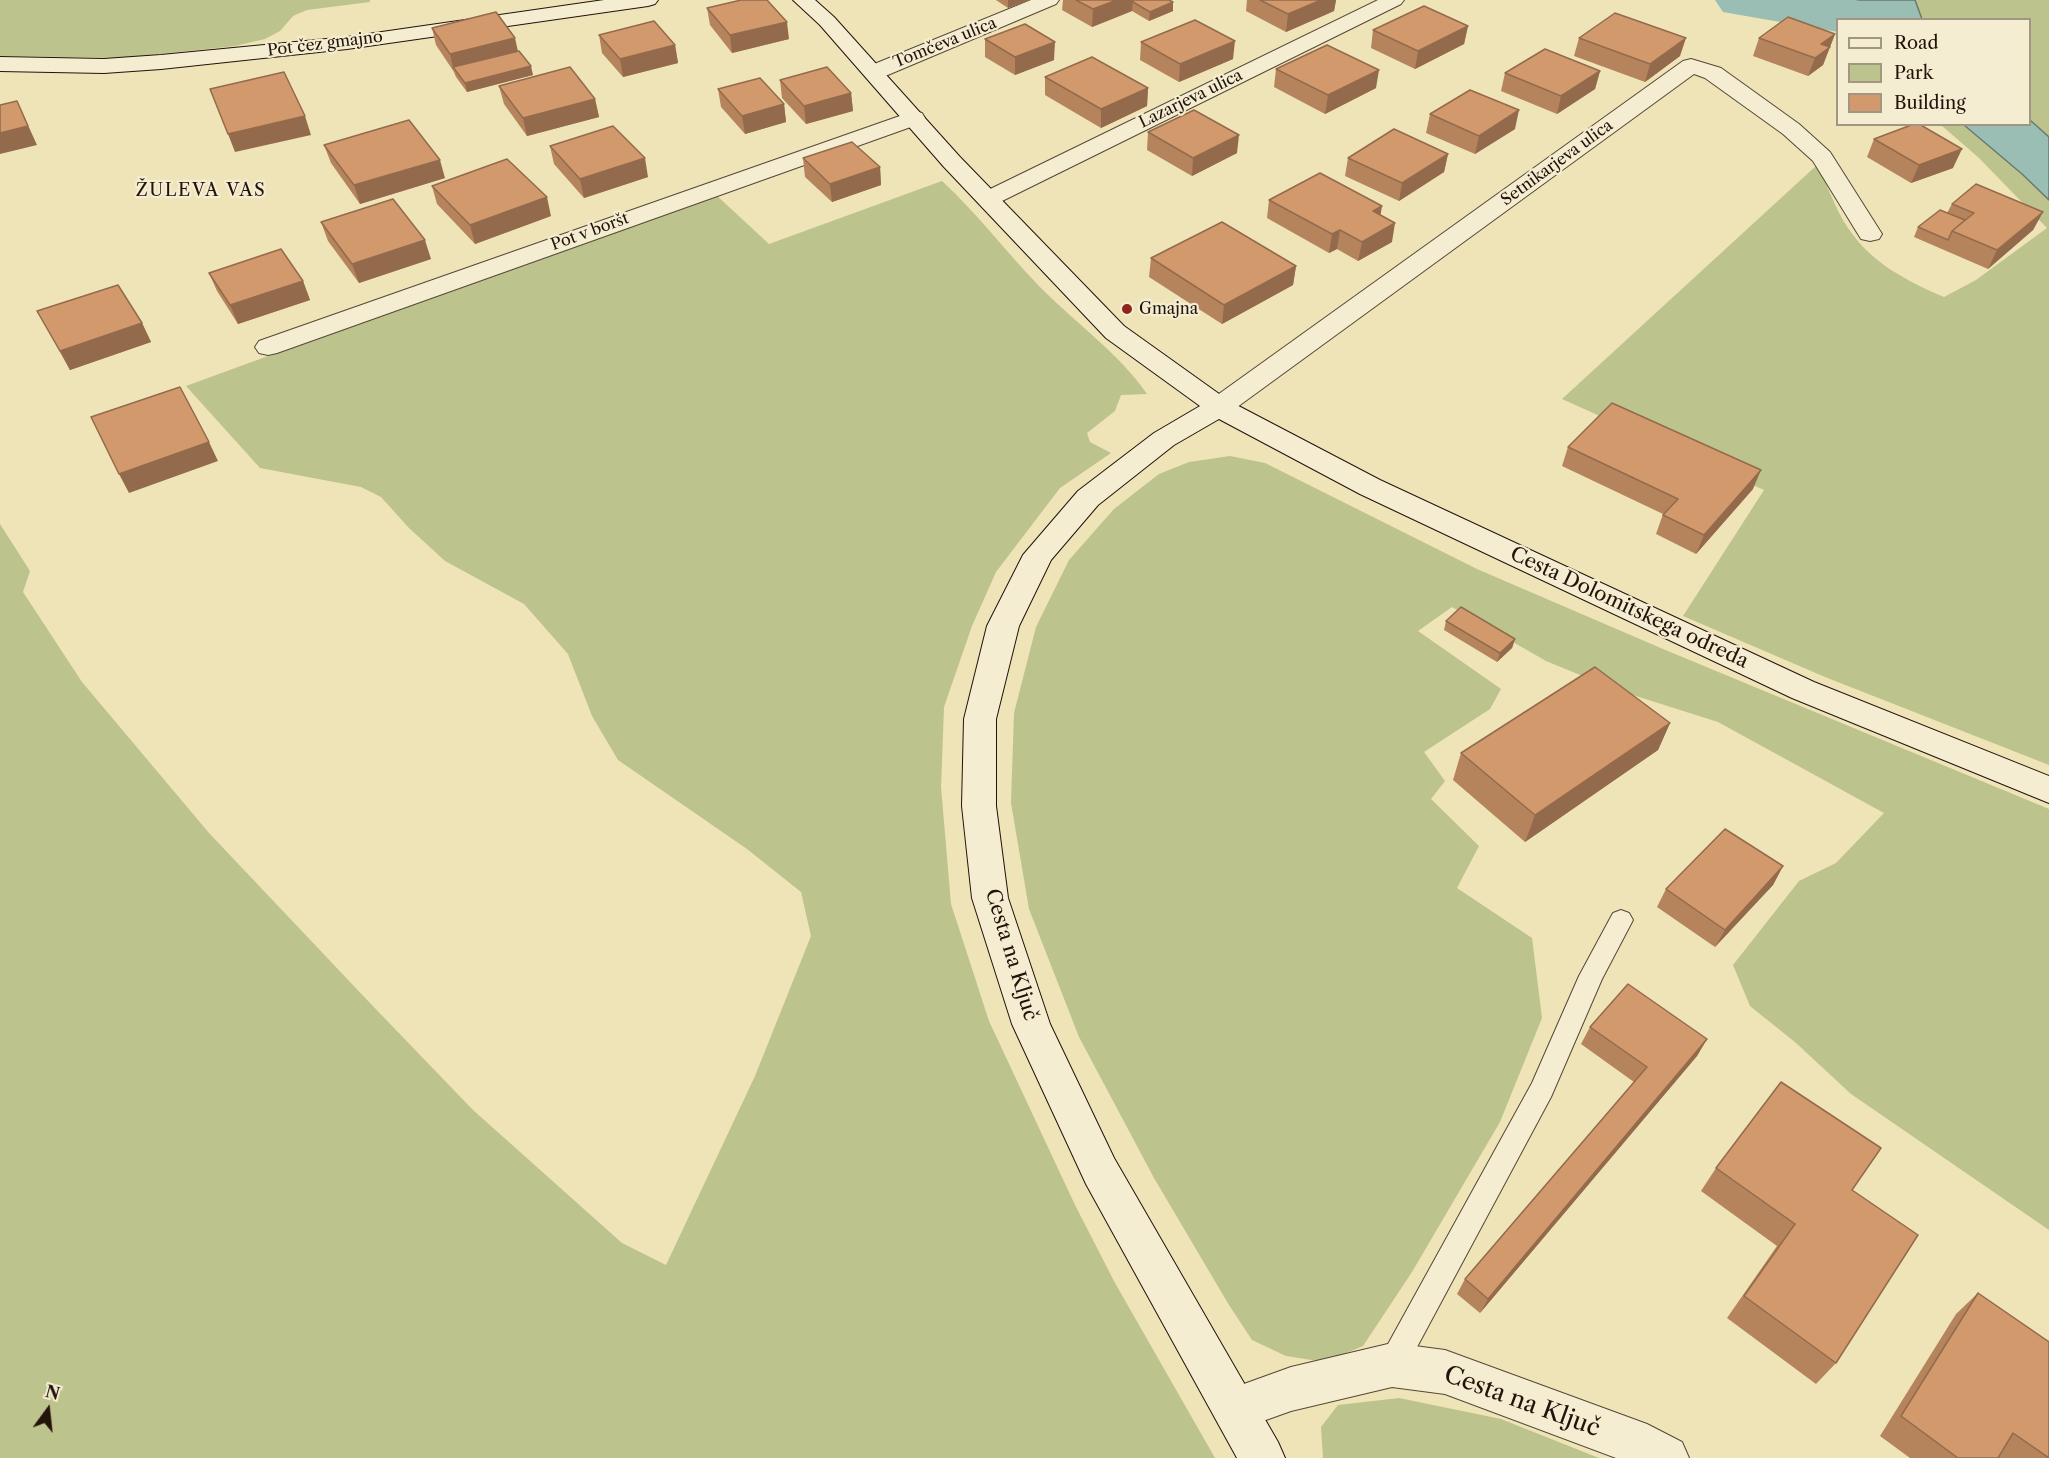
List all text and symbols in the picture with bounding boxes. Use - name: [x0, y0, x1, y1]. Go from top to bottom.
- street label: Tomčeva ulica: [891, 14, 999, 72]
- legend: [1836, 18, 2031, 126]
- street label: Pot čez gmajno: [266, 27, 384, 61]
- text: Road: [1894, 32, 1939, 54]
- text: Park: [1894, 62, 1933, 84]
- street label: Lazarjeva ulica: [1136, 66, 1246, 132]
- text: Building: [1894, 92, 1966, 114]
- street label: Setnikarjeva ulica: [1497, 116, 1617, 210]
- district label: ŽULEVA VAS: [136, 180, 266, 202]
- street label: Pot v boršt: [548, 209, 632, 255]
- place label: Gmajna: [1139, 299, 1198, 319]
- marker: Gmajna: [1120, 302, 1134, 316]
- street label: Cesta Dolomitskega odreda: [1506, 542, 1752, 674]
- street label: Cesta na Ključ: [980, 886, 1042, 1024]
- street label: Cesta na Ključ: [1440, 1360, 1604, 1444]
- north arrow: [18, 1380, 78, 1440]
- text: N: [43, 1381, 62, 1404]

